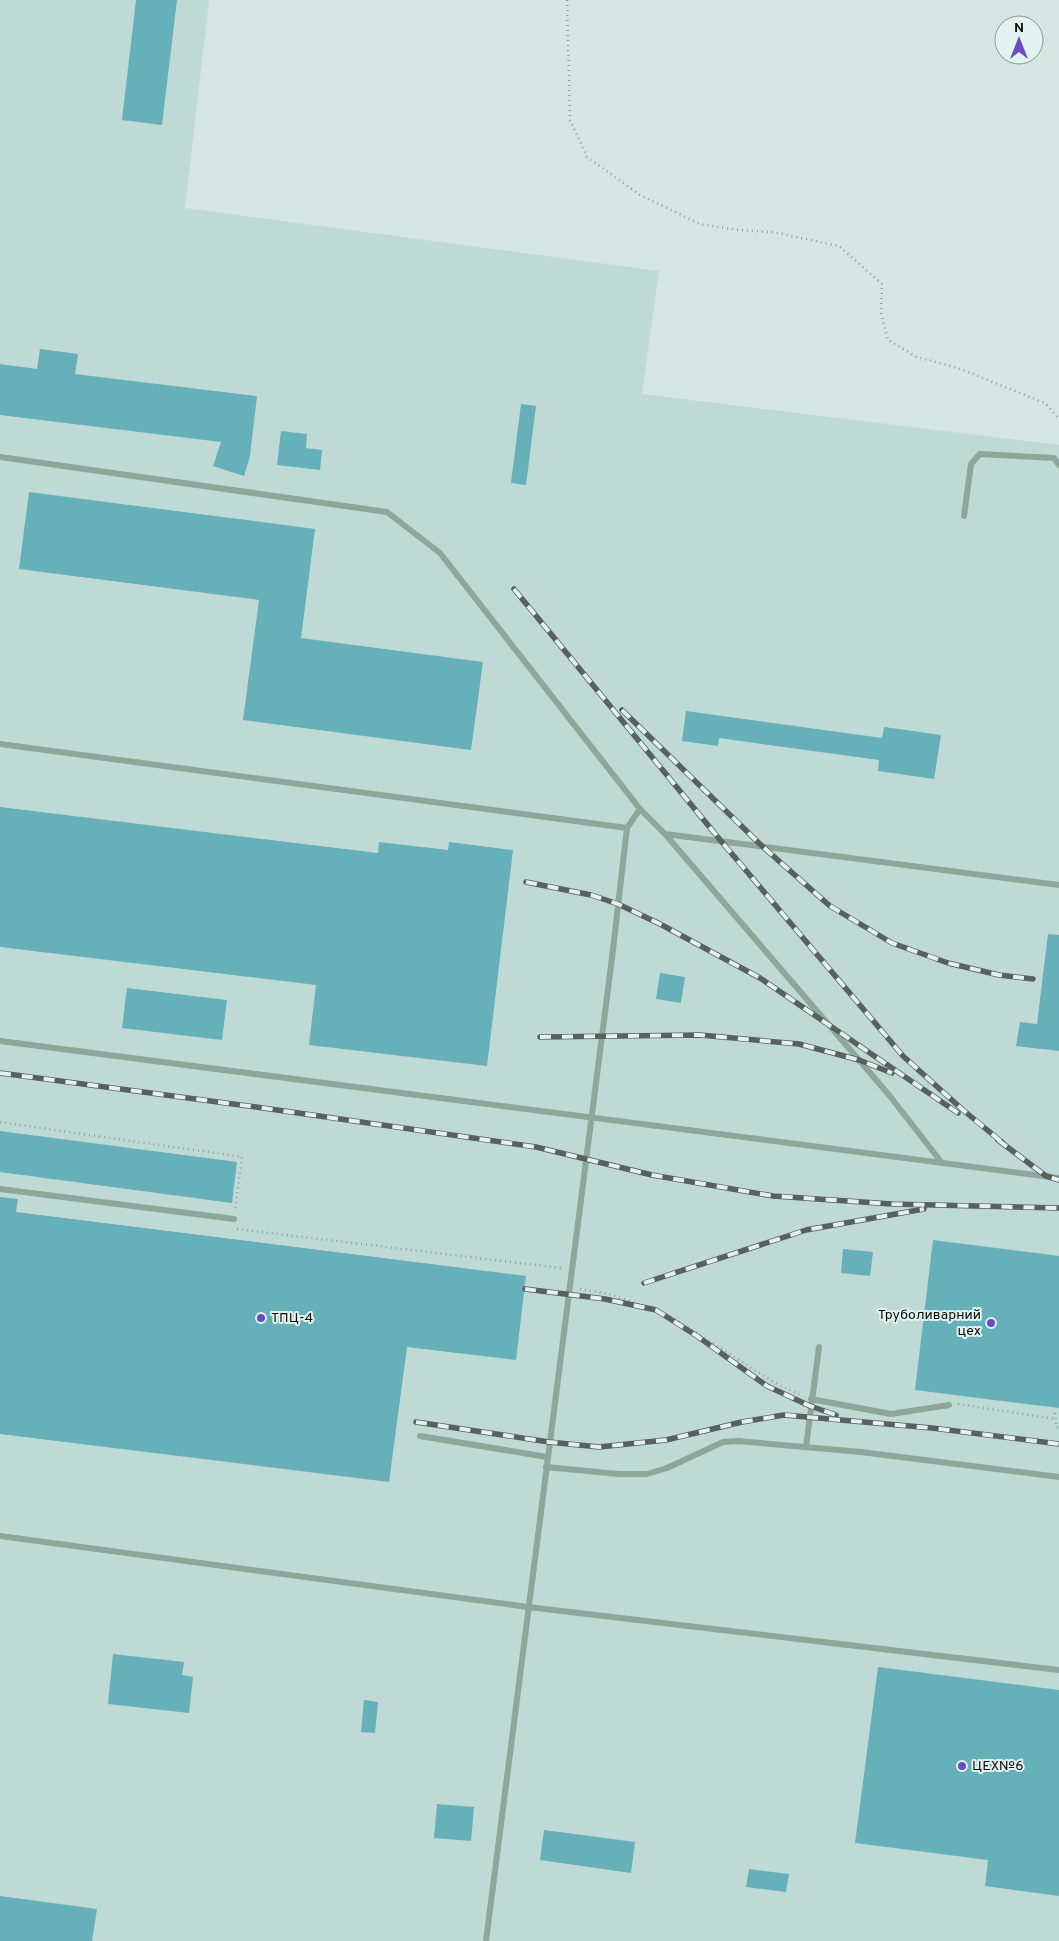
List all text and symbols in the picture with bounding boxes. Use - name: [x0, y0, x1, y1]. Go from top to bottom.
- north arrow: [994, 15, 1044, 65]
- text: N: [1014, 20, 1024, 37]
- place label: Труболиварний цех: [878, 1307, 981, 1340]
- place label: ТПЦ-4: [271, 1310, 313, 1327]
- marker: ТПЦ-4: [255, 1312, 267, 1324]
- marker: Труболиварний цех: [985, 1317, 997, 1329]
- place label: ЦЕХ№6: [972, 1758, 1024, 1775]
- marker: ЦЕХ№6: [956, 1760, 968, 1772]

